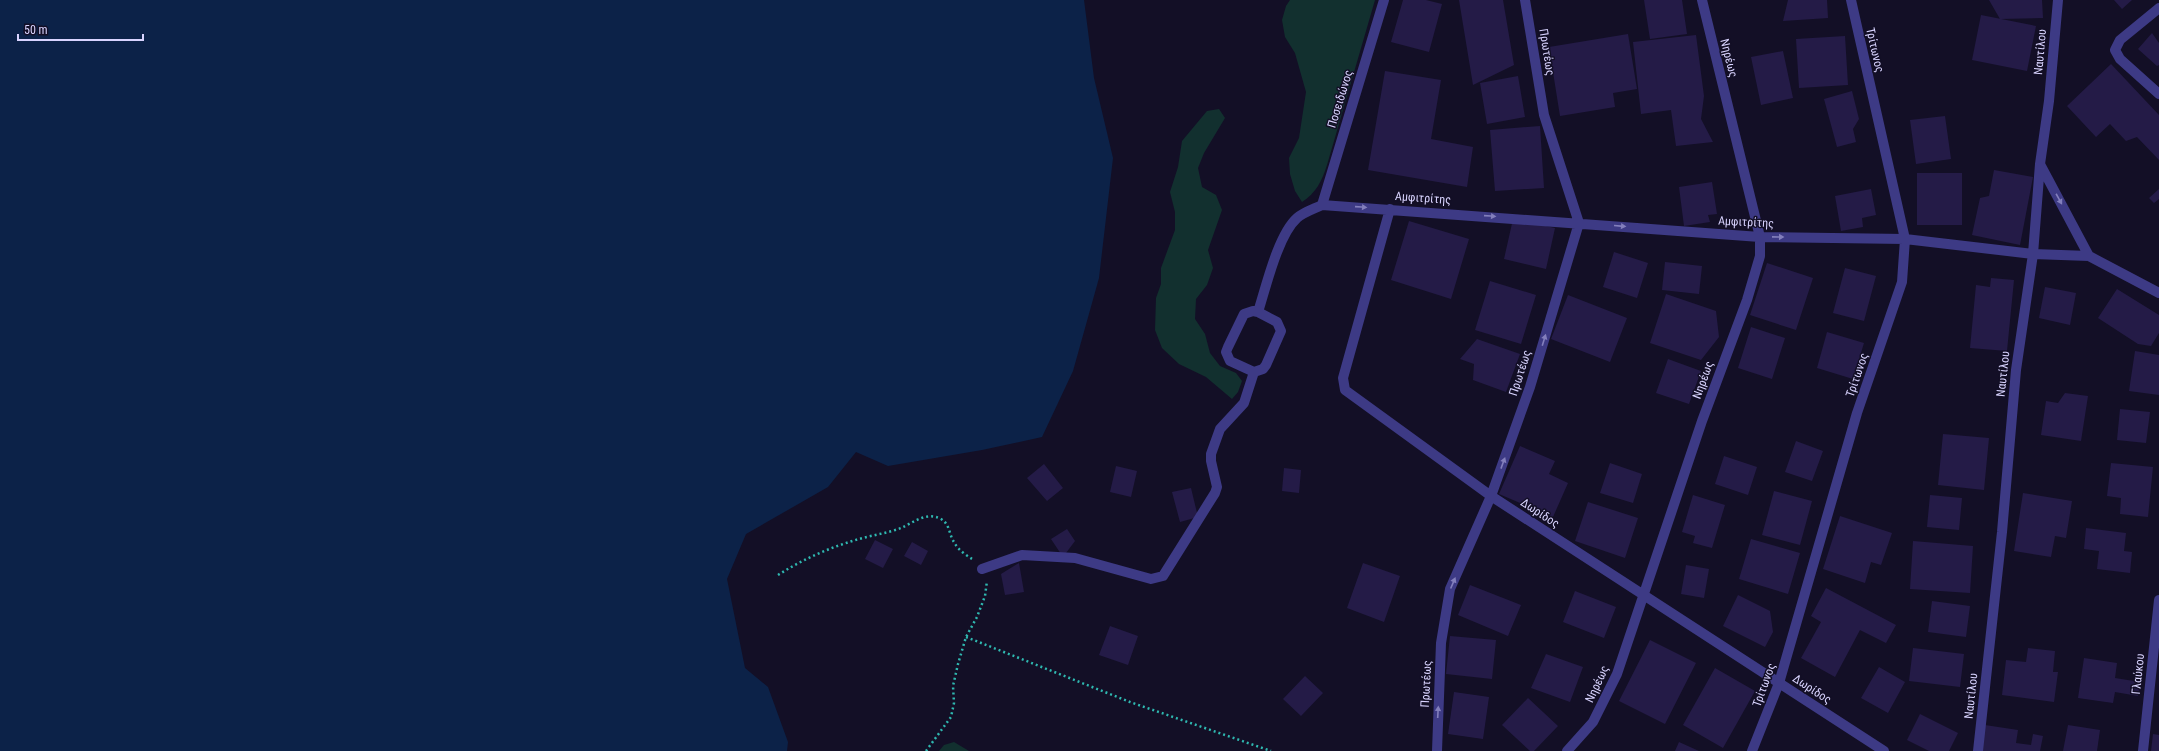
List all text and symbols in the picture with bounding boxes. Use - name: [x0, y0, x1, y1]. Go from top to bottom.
- scale bar: [18, 16, 143, 42]
- text: 50 m: [24, 23, 48, 37]
- street label: Τρίτωνος: [1863, 26, 1887, 74]
- street label: Πρωτέως: [1536, 28, 1558, 77]
- street label: Ναυτίλου: [2031, 28, 2049, 75]
- street label: Νηρέως: [1717, 37, 1741, 79]
- street label: Ποσειδώνος: [1325, 68, 1356, 130]
- street label: Αμφιτρίτης: [1395, 189, 1452, 207]
- one-way arrow: [2055, 193, 2062, 205]
- one-way arrow: [1355, 204, 1367, 211]
- one-way arrow: [1484, 213, 1496, 219]
- street label: Αμφιτρίτης: [1718, 214, 1775, 230]
- one-way arrow: [1614, 222, 1626, 229]
- one-way arrow: [1772, 234, 1785, 240]
- one-way arrow: [1541, 334, 1547, 346]
- street label: Πρωτέως: [1506, 348, 1534, 398]
- street label: Ναυτίλου: [1994, 350, 2012, 398]
- street label: Τρίτωνος: [1843, 351, 1871, 399]
- street label: Νηρέως: [1690, 359, 1716, 401]
- one-way arrow: [1500, 457, 1506, 469]
- street label: Δωρίδος: [1518, 495, 1562, 531]
- one-way arrow: [1450, 577, 1456, 589]
- street label: Γλαύκου: [2129, 653, 2147, 695]
- street label: Πρωτέως: [1418, 660, 1434, 708]
- street label: Τρίτωνος: [1750, 661, 1778, 709]
- street label: Νηρέως: [1582, 663, 1612, 705]
- street label: Δωρίδος: [1790, 671, 1834, 707]
- street label: Ναυτίλου: [1962, 672, 1980, 720]
- one-way arrow: [1434, 706, 1441, 718]

